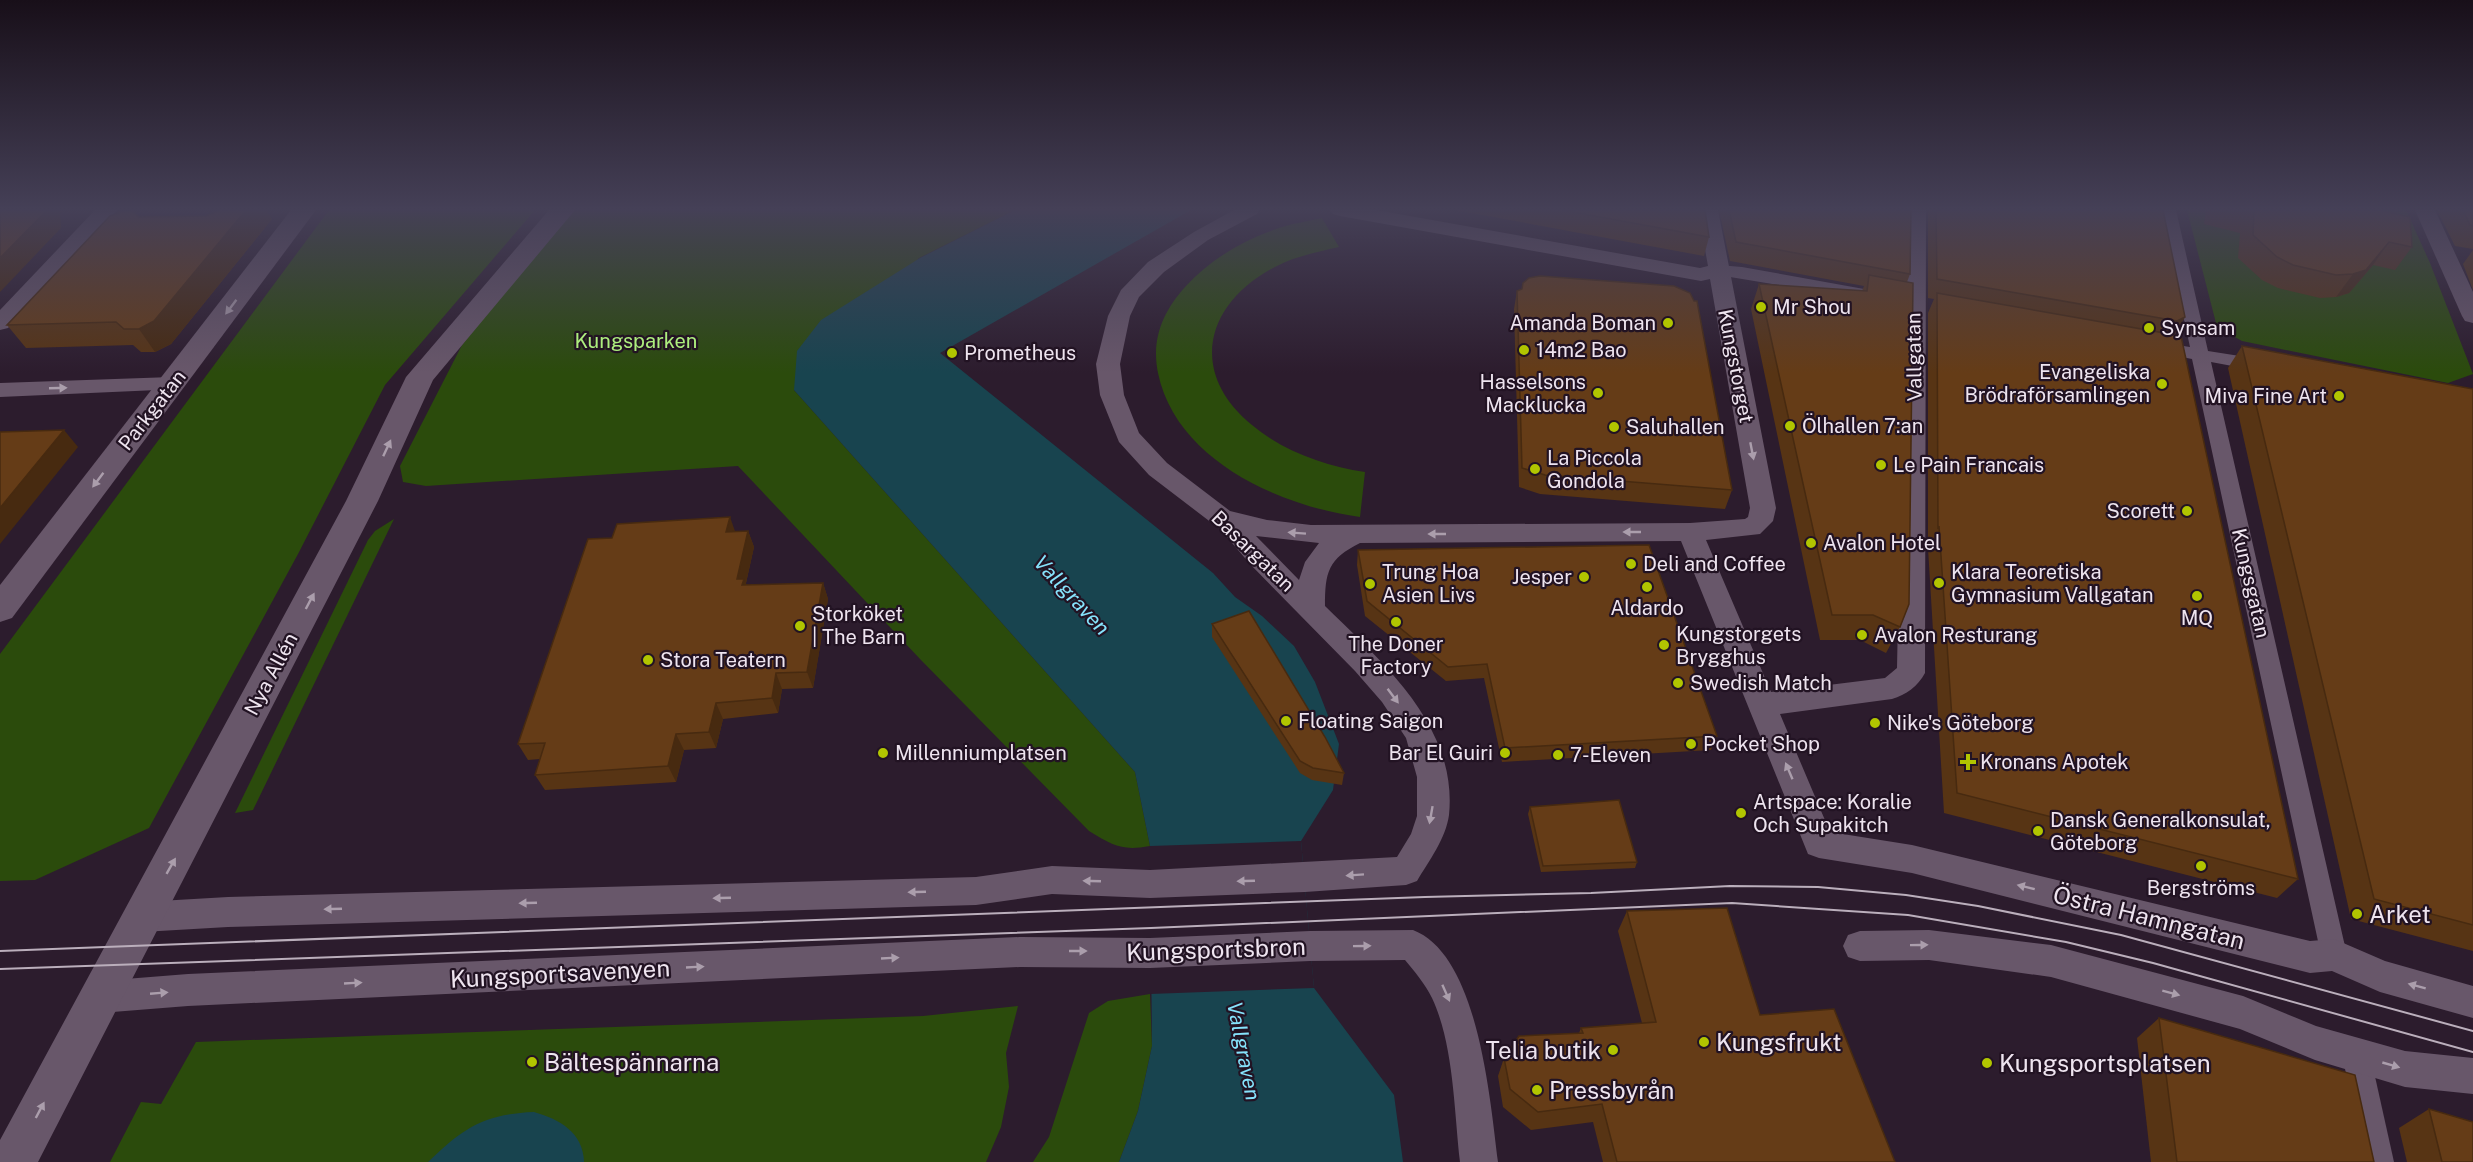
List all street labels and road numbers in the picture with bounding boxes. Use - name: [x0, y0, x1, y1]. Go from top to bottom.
- street label: Kungstorget: [1713, 307, 1759, 425]
- street label: Vallgatan: [1901, 312, 1927, 402]
- street label: Parkgatan: [113, 365, 191, 455]
- street label: Basargatan: [1206, 505, 1300, 597]
- street label: Kungsgatan: [2227, 526, 2275, 640]
- street label: Nya Allén: [239, 629, 303, 719]
- street label: Östra Hamngatan: [2050, 879, 2248, 954]
- street label: Kungsportsbron: [1126, 932, 1306, 966]
- street label: Kungsportsavenyen: [449, 953, 671, 993]

